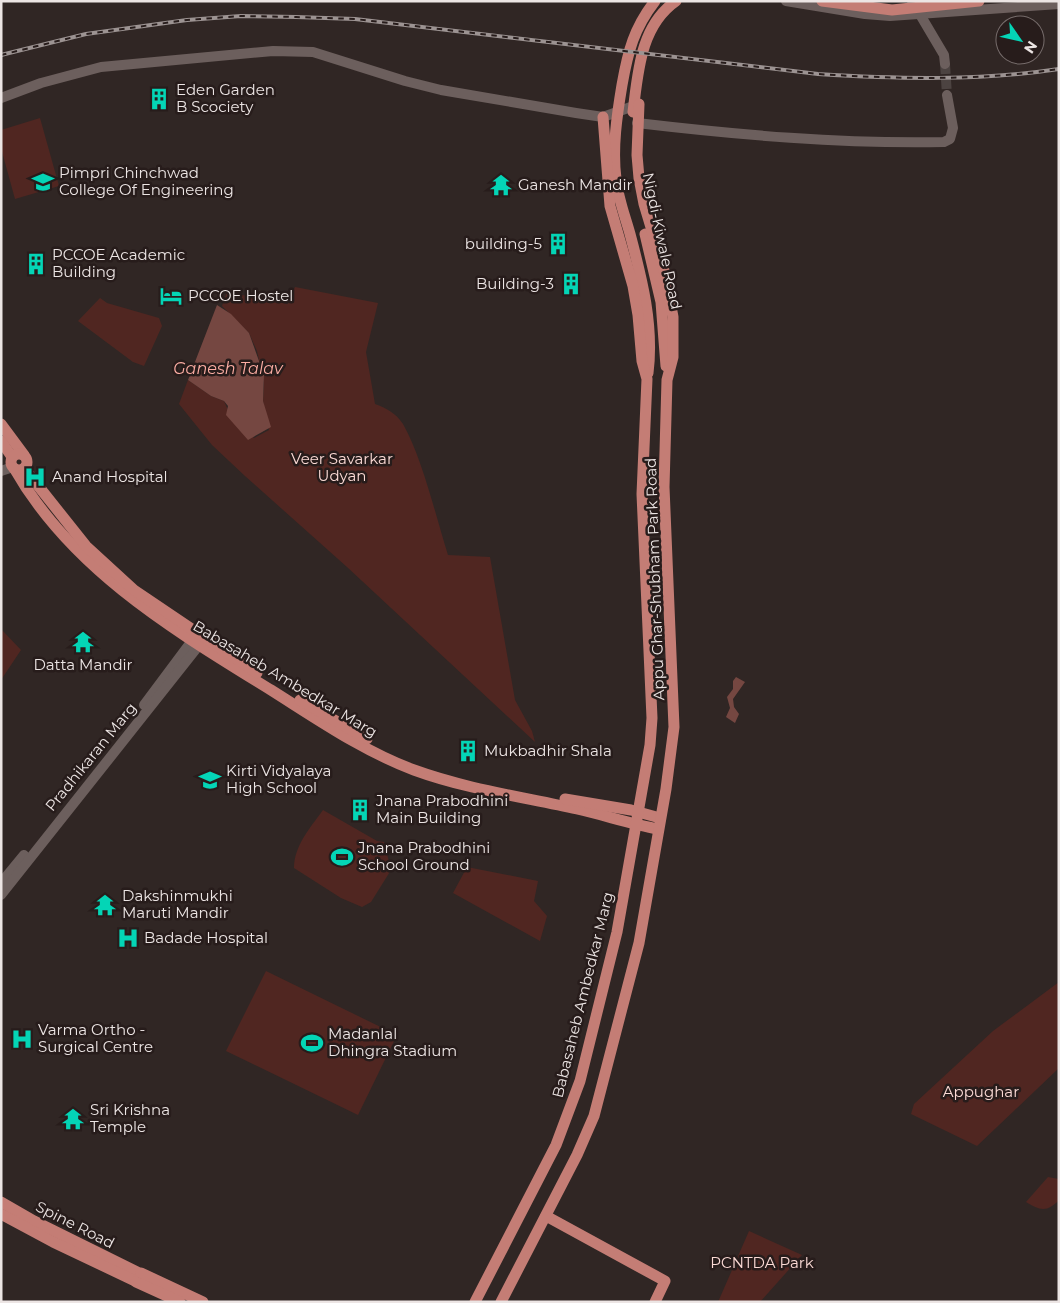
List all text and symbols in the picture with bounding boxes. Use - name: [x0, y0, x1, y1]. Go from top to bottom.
- north arrow: [995, 15, 1045, 65]
- text: N: [1020, 38, 1041, 57]
- place label: Eden Garden B Scociety: [176, 80, 275, 116]
- building icon: Eden Garden B Scociety: [146, 86, 172, 112]
- place label: Pimpri Chinchwad College Of Engineering: [59, 163, 234, 199]
- school or university icon: Pimpri Chinchwad College Of Engineering: [30, 169, 56, 195]
- street label: Nigdi-Kiwale Road: [639, 171, 686, 311]
- temple icon: Ganesh Mandir: [488, 172, 514, 198]
- place label: Ganesh Mandir: [518, 175, 633, 194]
- building icon: building-5: [545, 231, 571, 257]
- place label: building-5: [465, 234, 542, 253]
- place label: PCCOE Academic Building: [52, 245, 185, 281]
- building icon: PCCOE Academic Building: [23, 251, 49, 277]
- building icon: Building-3: [558, 271, 584, 297]
- place label: Building-3: [476, 274, 554, 293]
- hotel icon: PCCOE Hostel: [158, 283, 184, 309]
- place label: PCCOE Hostel: [188, 286, 293, 305]
- water label: Ganesh Talav: [173, 359, 284, 378]
- park label: Veer Savarkar Udyan: [291, 449, 393, 485]
- street label: Appu Ghar-Shubham Park Road: [641, 457, 668, 701]
- hospital icon: Anand Hospital: [22, 464, 48, 490]
- place label: Anand Hospital: [52, 467, 168, 486]
- street label: Babasaheb Ambedkar Marg: [190, 616, 381, 741]
- temple icon: Datta Mandir: [70, 629, 96, 655]
- place label: Datta Mandir: [33, 655, 133, 674]
- street label: Pradhikaran Marg: [41, 699, 140, 815]
- building icon: Mukbadhir Shala: [455, 738, 481, 764]
- place label: Mukbadhir Shala: [484, 741, 612, 760]
- place label: Kirti Vidyalaya High School: [226, 761, 331, 797]
- school or university icon: Kirti Vidyalaya High School: [197, 767, 223, 793]
- place label: Jnana Prabodhini Main Building: [375, 791, 508, 827]
- building icon: Jnana Prabodhini Main Building: [347, 797, 373, 823]
- place label: Jnana Prabodhini School Ground: [357, 838, 490, 874]
- sports icon: Jnana Prabodhini School Ground: [329, 844, 355, 870]
- place label: Dakshinmukhi Maruti Mandir: [122, 886, 233, 922]
- street label: Babasaheb Ambedkar Marg: [548, 890, 617, 1100]
- temple icon: Dakshinmukhi Maruti Mandir: [92, 892, 118, 918]
- hospital icon: Badade Hospital: [115, 925, 141, 951]
- place label: Badade Hospital: [144, 928, 268, 947]
- place label: Varma Ortho - Surgical Centre: [38, 1020, 153, 1056]
- place label: Madanlal Dhingra Stadium: [328, 1024, 457, 1060]
- hospital icon: Varma Ortho - Surgical Centre: [9, 1026, 35, 1052]
- sports icon: Madanlal Dhingra Stadium: [299, 1030, 325, 1056]
- park label: Appughar: [943, 1082, 1019, 1101]
- place label: Sri Krishna Temple: [90, 1100, 170, 1136]
- temple icon: Sri Krishna Temple: [60, 1106, 86, 1132]
- street label: Spine Road: [33, 1197, 118, 1252]
- park label: PCNTDA Park: [710, 1253, 814, 1272]

